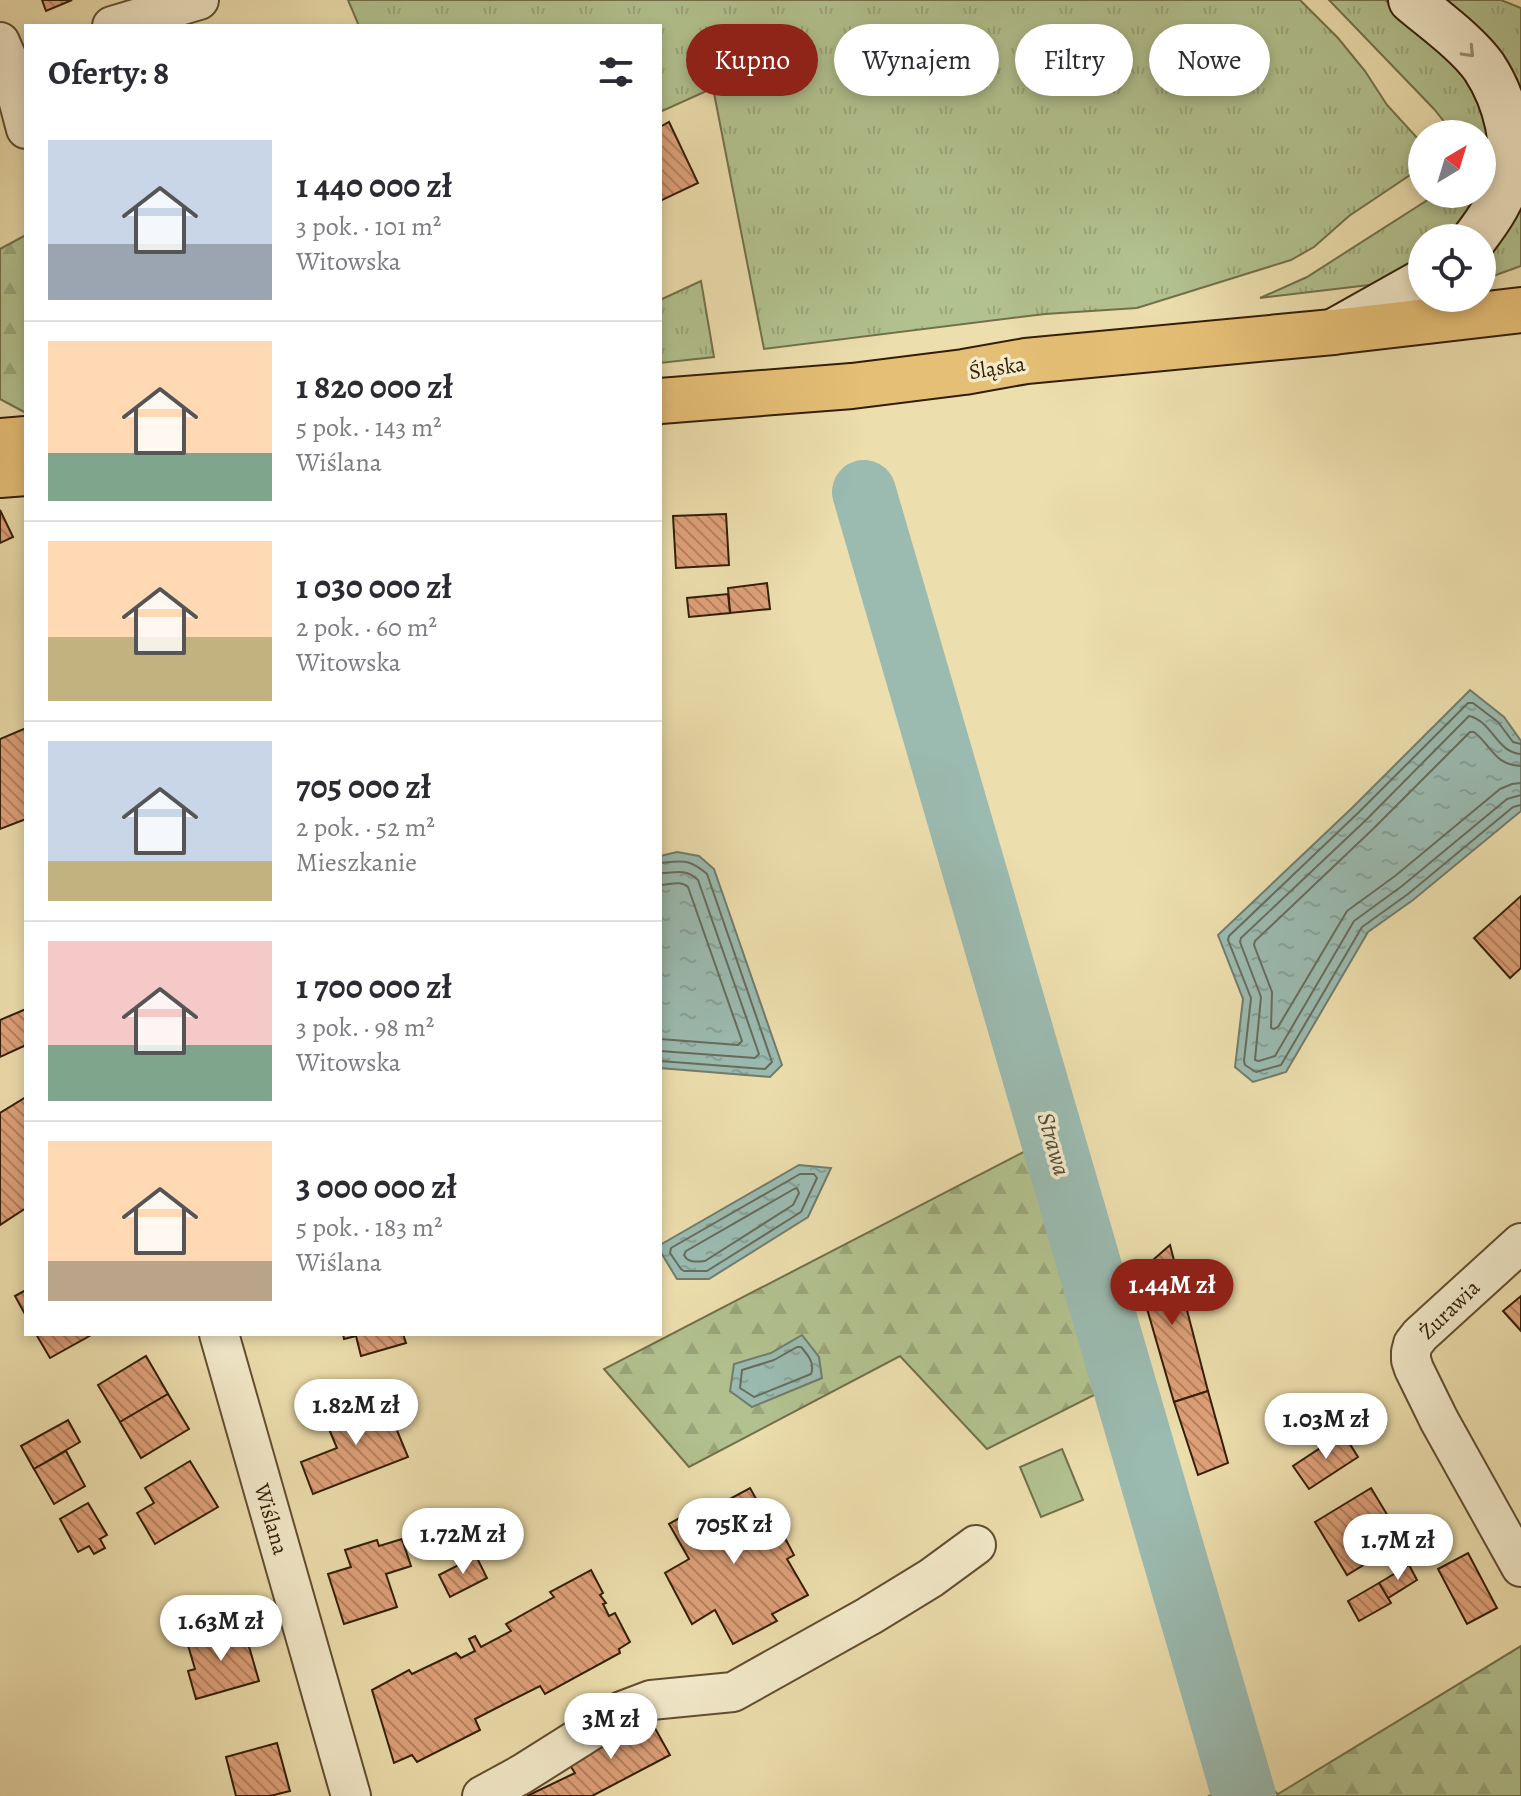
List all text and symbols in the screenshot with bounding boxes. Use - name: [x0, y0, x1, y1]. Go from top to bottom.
- chip: Kupno: [686, 24, 818, 96]
- chip: Wynajem: [834, 24, 999, 96]
- chip: Filtry: [1015, 24, 1133, 96]
- chip: Nowe: [1149, 24, 1270, 96]
- one-way arrow: [1460, 43, 1474, 57]
- text: Oferty: 8: [48, 49, 169, 96]
- icon: filters: [594, 50, 638, 94]
- north arrow: [1408, 120, 1496, 208]
- map controls: [1408, 120, 1496, 312]
- text: 1 440 000 zł: [296, 162, 452, 209]
- icon: home: [112, 172, 208, 268]
- text: 3 pok. · 101 m²: [296, 209, 441, 244]
- button: locate: [1408, 224, 1496, 312]
- text: Witowska: [296, 244, 401, 279]
- street label: Śląska: [967, 349, 1028, 387]
- text: 1 820 000 zł: [296, 363, 453, 410]
- icon: home: [112, 373, 208, 469]
- text: 5 pok. · 143 m²: [296, 410, 442, 445]
- text: Wiślana: [296, 445, 382, 480]
- text: 1 030 000 zł: [296, 563, 452, 610]
- icon: home: [112, 573, 208, 669]
- text: 2 pok. · 60 m²: [296, 610, 437, 645]
- text: Witowska: [296, 645, 401, 680]
- text: 705 000 zł: [296, 763, 431, 810]
- icon: home: [112, 773, 208, 869]
- text: 2 pok. · 52 m²: [296, 810, 435, 845]
- text: Mieszkanie: [296, 845, 417, 880]
- text: 1 700 000 zł: [296, 963, 452, 1010]
- icon: home: [112, 973, 208, 1069]
- text: 3 pok. · 98 m²: [296, 1010, 434, 1045]
- text: Witowska: [296, 1045, 401, 1080]
- water label: Strawa: [1030, 1109, 1078, 1179]
- text: 3 000 000 zł: [296, 1163, 457, 1210]
- icon: home: [112, 1173, 208, 1269]
- text: 5 pok. · 183 m²: [296, 1210, 442, 1245]
- text: Wiślana: [296, 1245, 382, 1280]
- pin: 1.44M zł: [1089, 1259, 1255, 1327]
- text: 1.44M zł: [1128, 1267, 1216, 1302]
- street label: Żurawia: [1413, 1273, 1487, 1346]
- pin: 1.82M zł: [273, 1379, 439, 1447]
- text: 1.82M zł: [312, 1387, 400, 1422]
- pin: 1.03M zł: [1243, 1393, 1409, 1461]
- text: 1.03M zł: [1283, 1401, 1369, 1436]
- street label: Wiślana: [246, 1479, 296, 1559]
- pin: 705K zł: [660, 1498, 808, 1566]
- text: 705K zł: [696, 1506, 772, 1541]
- pin: 1.72M zł: [380, 1508, 546, 1576]
- pin: 1.7M zł: [1324, 1514, 1472, 1582]
- text: 1.72M zł: [420, 1516, 506, 1551]
- text: 1.7M zł: [1361, 1522, 1435, 1557]
- pin: 1.63M zł: [138, 1595, 304, 1663]
- text: 1.63M zł: [178, 1603, 264, 1638]
- pin: 3M zł: [555, 1693, 667, 1761]
- text: 3M zł: [582, 1701, 640, 1736]

